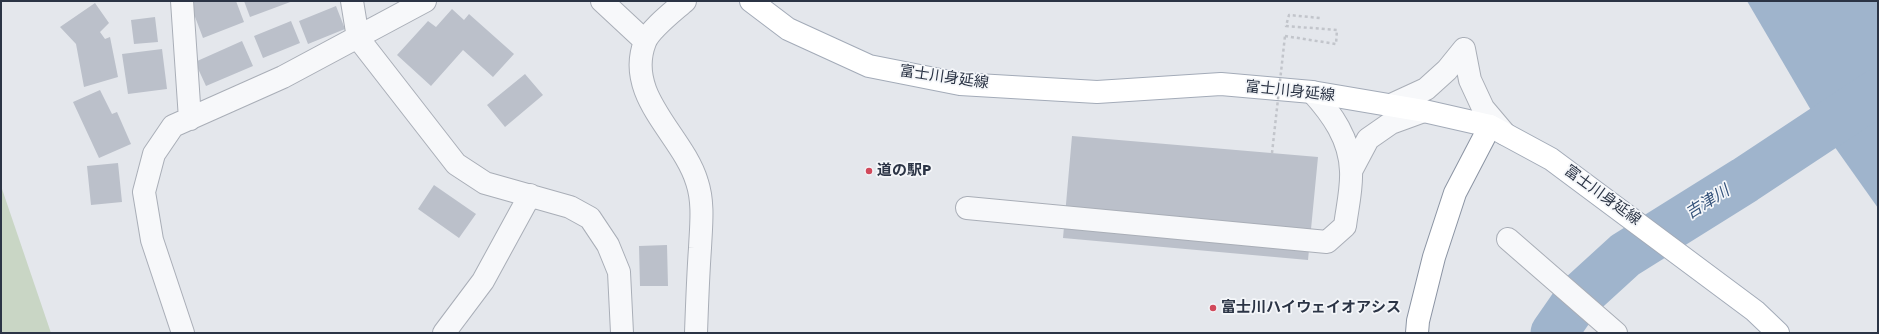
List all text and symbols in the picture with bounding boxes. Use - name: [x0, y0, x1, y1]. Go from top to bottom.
- street label: 富士川身延線: [898, 63, 990, 93]
- street label: 富士川身延線: [1244, 78, 1336, 106]
- place label: 道の駅P: [877, 162, 931, 180]
- street label: 富士川身延線: [1560, 162, 1644, 230]
- marker: 道の駅P: [864, 166, 874, 176]
- water label: 吉津川: [1683, 182, 1733, 224]
- place label: 富士川ハイウェイオアシス: [1221, 299, 1401, 317]
- marker: 富士川ハイウェイオアシス: [1208, 303, 1218, 313]

